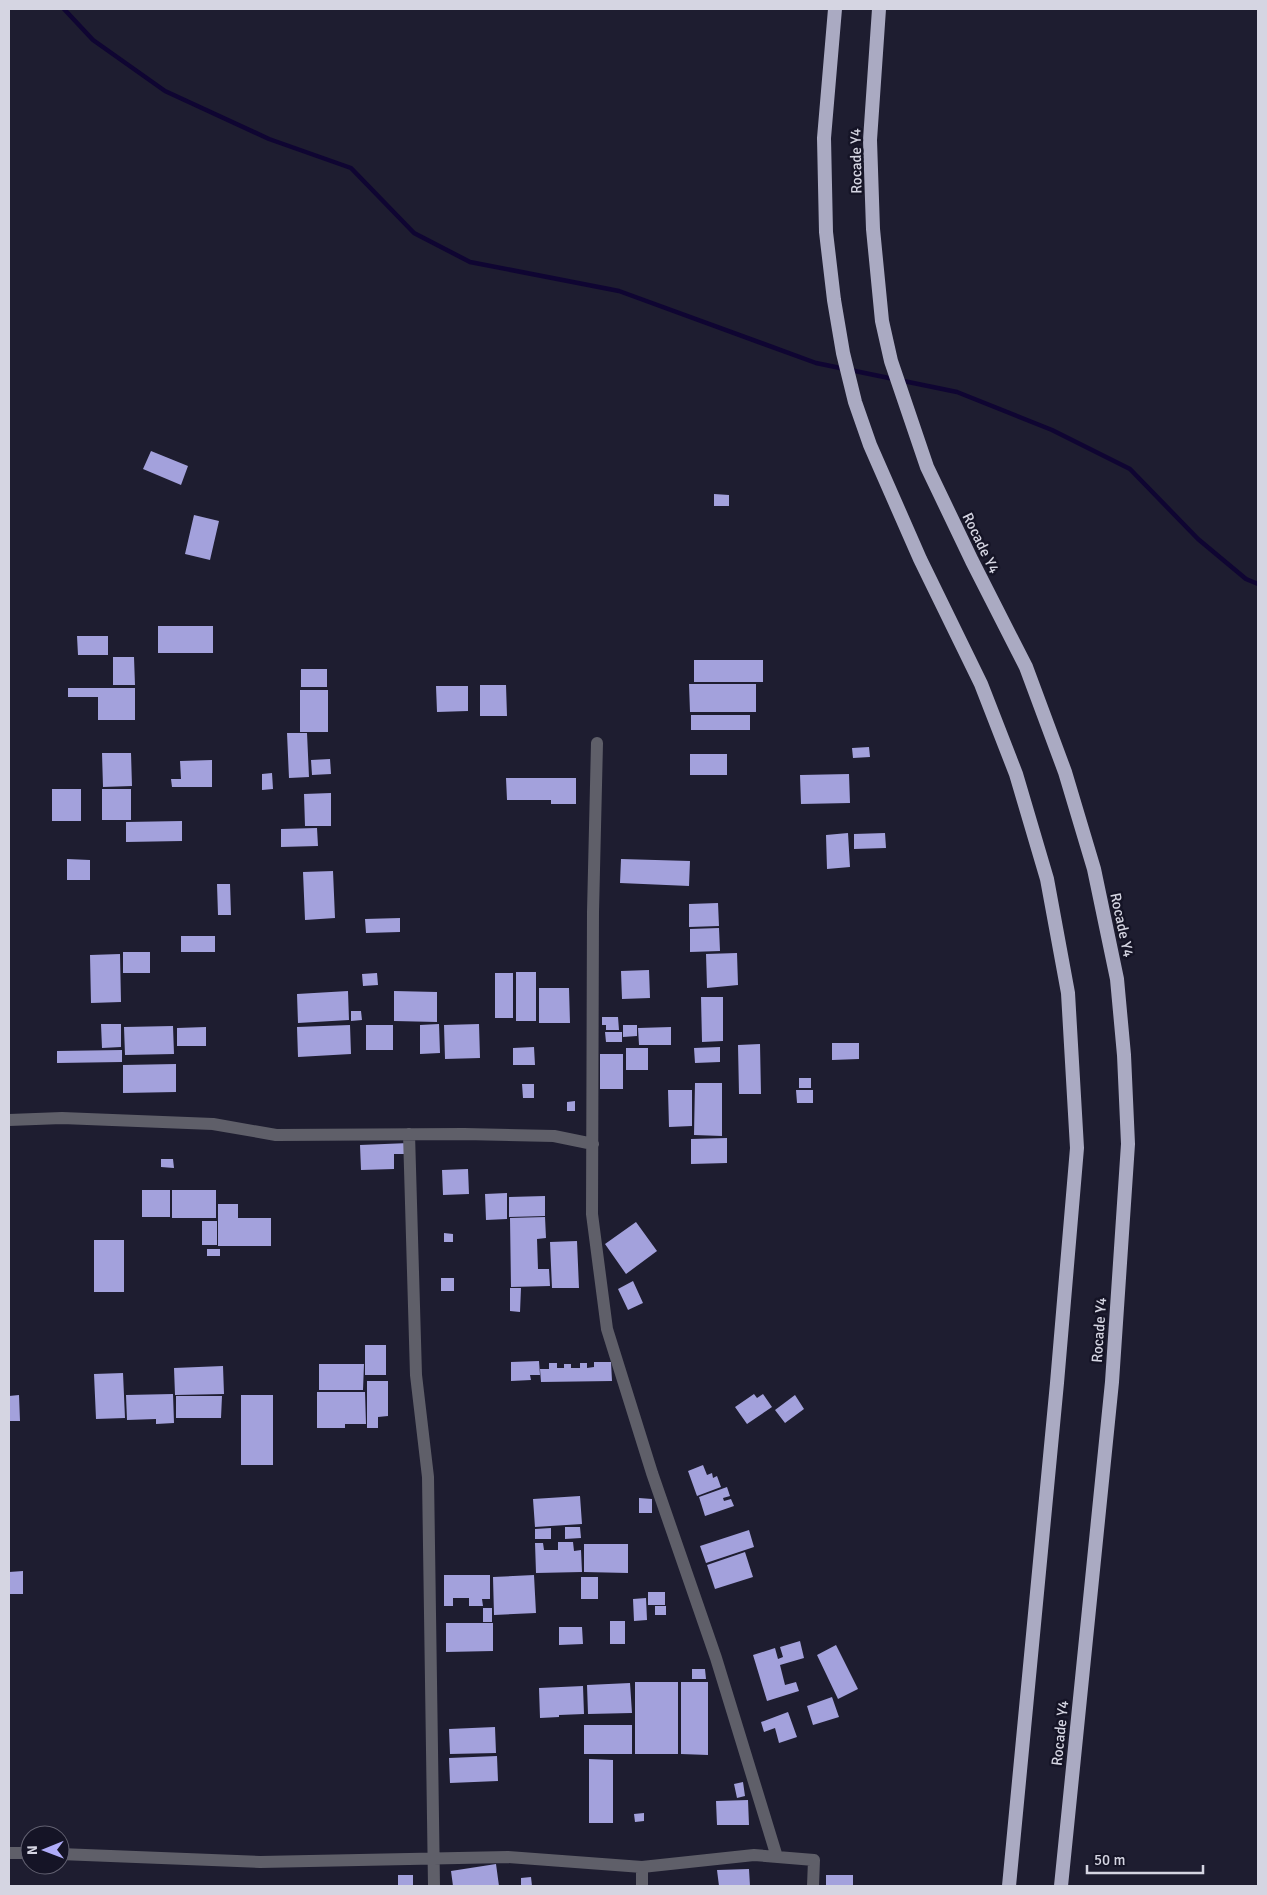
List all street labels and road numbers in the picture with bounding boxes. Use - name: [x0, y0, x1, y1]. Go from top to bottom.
- street label: Rocade Y4: [846, 128, 866, 194]
- street label: Rocade Y4: [959, 510, 1003, 576]
- street label: Rocade Y4: [1106, 891, 1138, 959]
- street label: Rocade Y4: [1088, 1297, 1110, 1363]
- street label: Rocade Y4: [1048, 1699, 1072, 1767]

